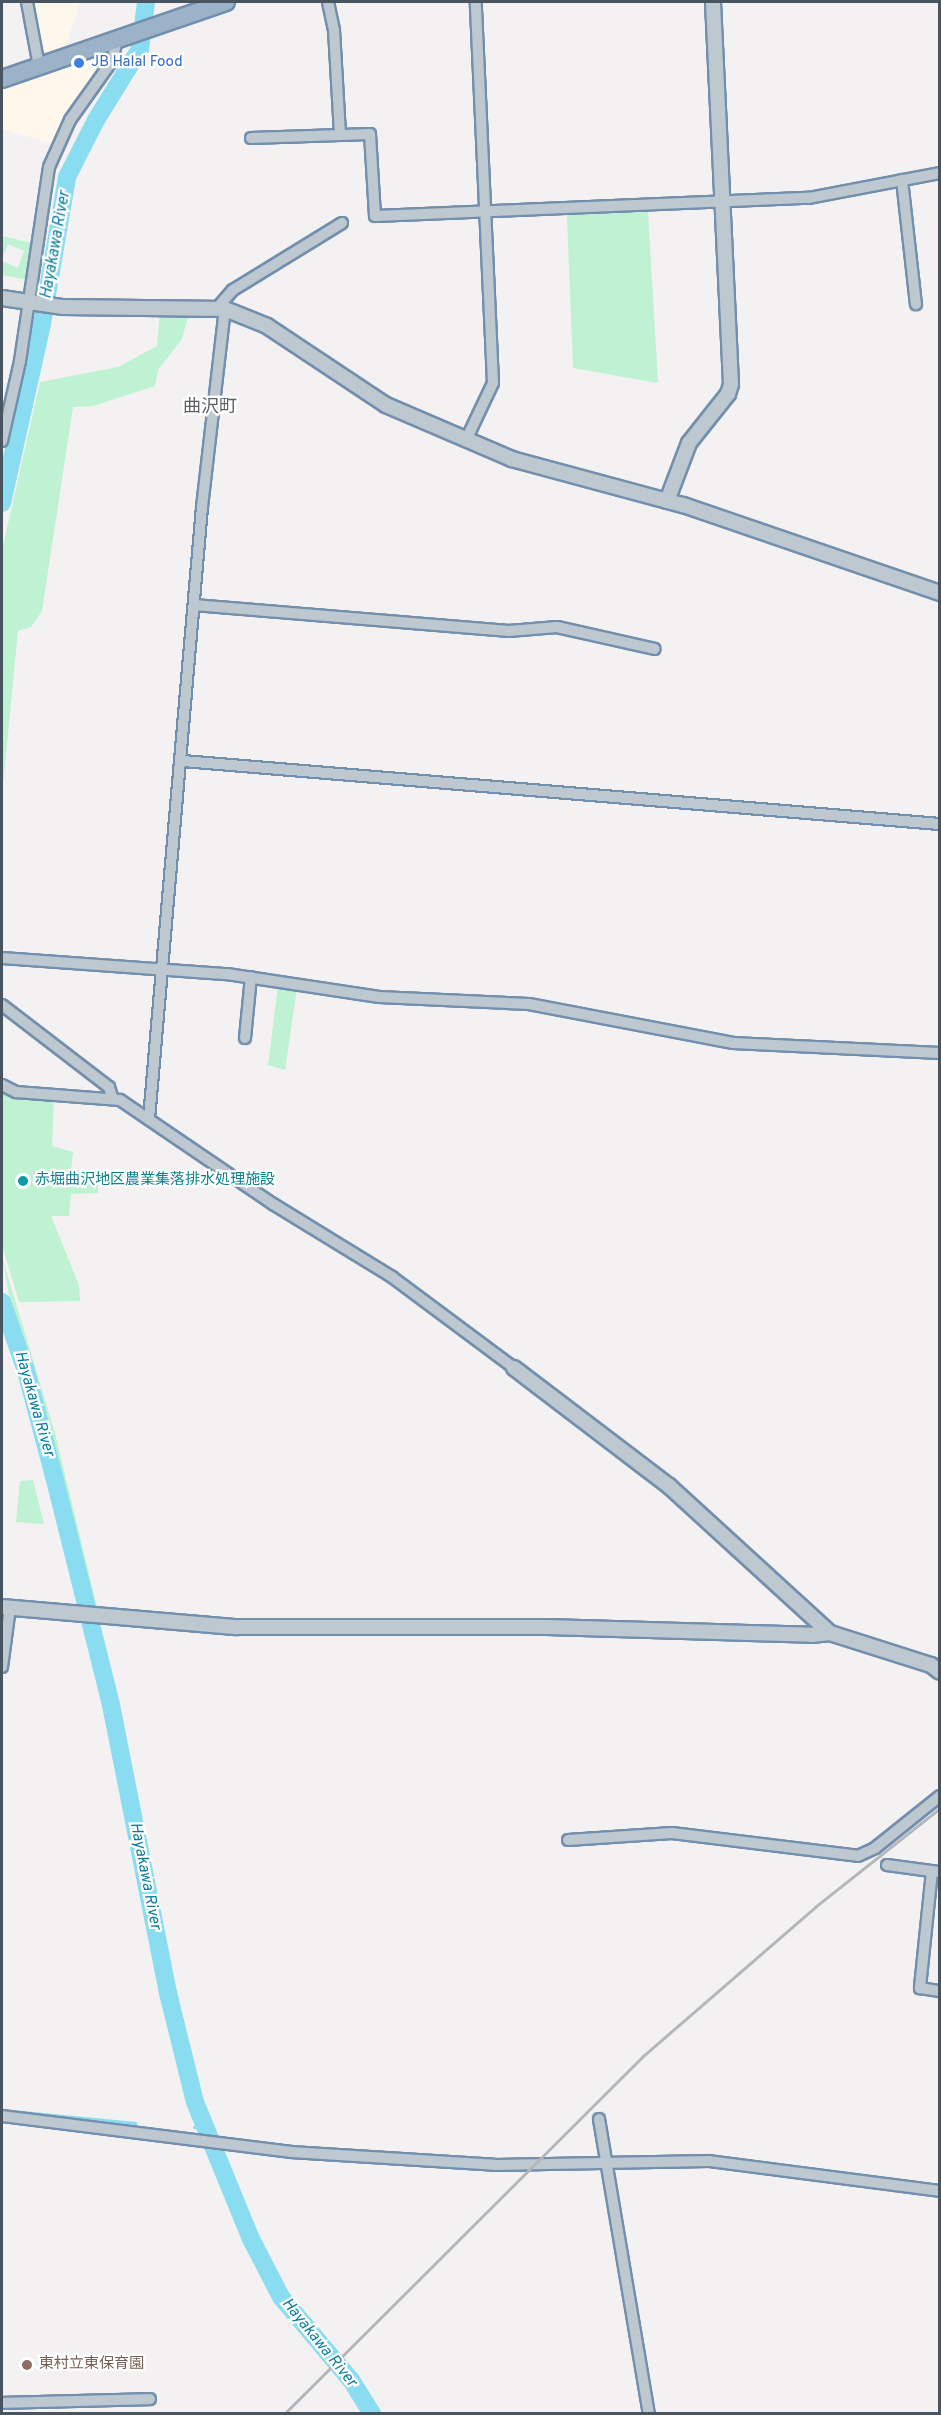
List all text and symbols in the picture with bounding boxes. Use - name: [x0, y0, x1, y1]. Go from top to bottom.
- place label: JB Halal Food: [91, 54, 183, 72]
- marker: JB Halal Food: [72, 56, 86, 70]
- water label: Hayakawa River: [37, 190, 75, 300]
- district label: 曲沢町: [183, 397, 237, 419]
- place label: 赤堀曲沢地区農業集落排水処理施設: [35, 1172, 275, 1190]
- marker: 赤堀曲沢地区農業集落排水処理施設: [16, 1174, 30, 1188]
- water label: Hayakawa River: [10, 1349, 58, 1459]
- water label: Hayakawa River: [125, 1821, 165, 1931]
- water label: Hayakawa River: [277, 2295, 361, 2391]
- place label: 東村立東保育園: [39, 2356, 144, 2374]
- marker: 東村立東保育園: [20, 2358, 34, 2372]

